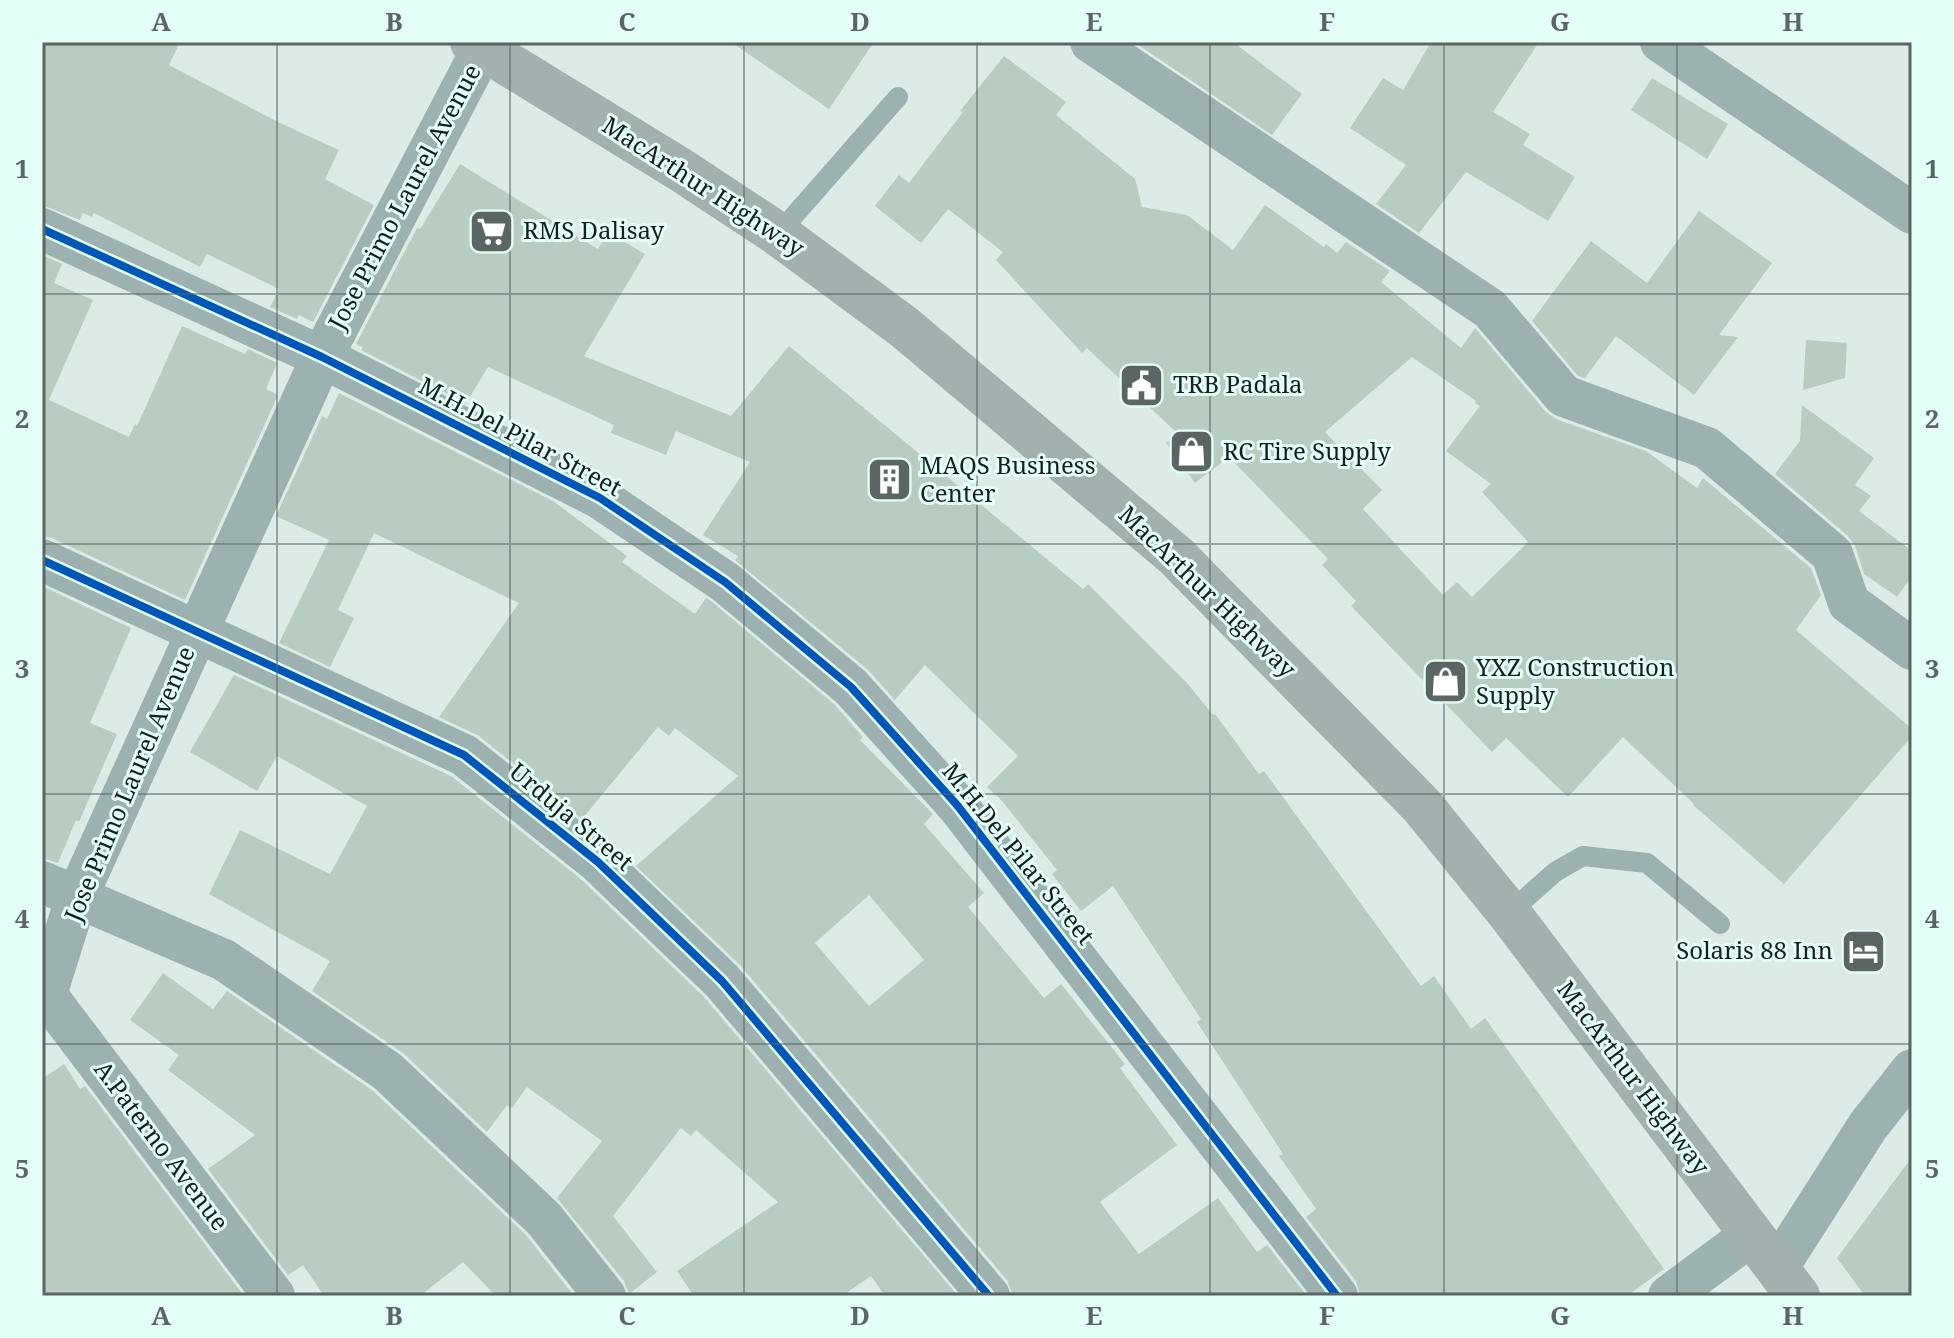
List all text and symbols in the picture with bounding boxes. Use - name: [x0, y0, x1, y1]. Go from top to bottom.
- text: A: [151, 3, 171, 39]
- text: B: [385, 3, 403, 39]
- text: C: [618, 3, 636, 39]
- text: D: [850, 3, 870, 39]
- text: E: [1086, 3, 1103, 39]
- text: F: [1319, 3, 1335, 39]
- text: G: [1550, 3, 1570, 39]
- text: H: [1782, 3, 1804, 39]
- street label: Jose Primo Laurel Avenue: [319, 58, 488, 336]
- street label: MacArthur Highway: [596, 108, 812, 264]
- text: 1: [15, 150, 29, 186]
- text: 1: [1925, 150, 1939, 186]
- supermarket icon: RMS Dalisay: [468, 207, 516, 255]
- place label: RMS Dalisay: [523, 213, 664, 246]
- public building icon: TRB Padala: [1118, 361, 1166, 409]
- place label: TRB Padala: [1173, 367, 1303, 400]
- street label: M.H.Del Pilar Street: [414, 368, 628, 503]
- text: 2: [15, 400, 29, 436]
- text: 2: [1925, 400, 1939, 436]
- shop icon: RC Tire Supply: [1168, 428, 1216, 476]
- place label: RC Tire Supply: [1223, 434, 1391, 467]
- place label: MAQS Business Center: [920, 448, 1095, 509]
- building icon: MAQS Business Center: [865, 456, 913, 504]
- street label: MacArthur Highway: [1112, 498, 1304, 685]
- street label: Jose Primo Laurel Avenue: [55, 641, 202, 927]
- text: 3: [15, 650, 29, 686]
- place label: YXZ Construction Supply: [1475, 650, 1674, 711]
- text: 3: [1925, 650, 1939, 686]
- shop icon: YXZ Construction Supply: [1421, 658, 1469, 706]
- street label: Urduja Street: [503, 754, 641, 877]
- street label: M.H.Del Pilar Street: [936, 755, 1103, 951]
- text: 4: [15, 900, 30, 936]
- text: 4: [1925, 900, 1940, 936]
- hotel icon: Solaris 88 Inn: [1840, 927, 1888, 975]
- place label: Solaris 88 Inn: [1676, 933, 1833, 966]
- street label: MacArthur Highway: [1550, 973, 1718, 1181]
- street label: A.Paterno Avenue: [87, 1053, 237, 1237]
- text: 5: [15, 1150, 29, 1186]
- text: 5: [1925, 1150, 1939, 1186]
- text: A: [151, 1297, 171, 1333]
- text: B: [385, 1297, 403, 1333]
- text: C: [618, 1297, 636, 1333]
- text: D: [850, 1297, 870, 1333]
- text: E: [1086, 1297, 1103, 1333]
- text: F: [1319, 1297, 1335, 1333]
- text: G: [1550, 1297, 1570, 1333]
- text: H: [1782, 1297, 1804, 1333]

